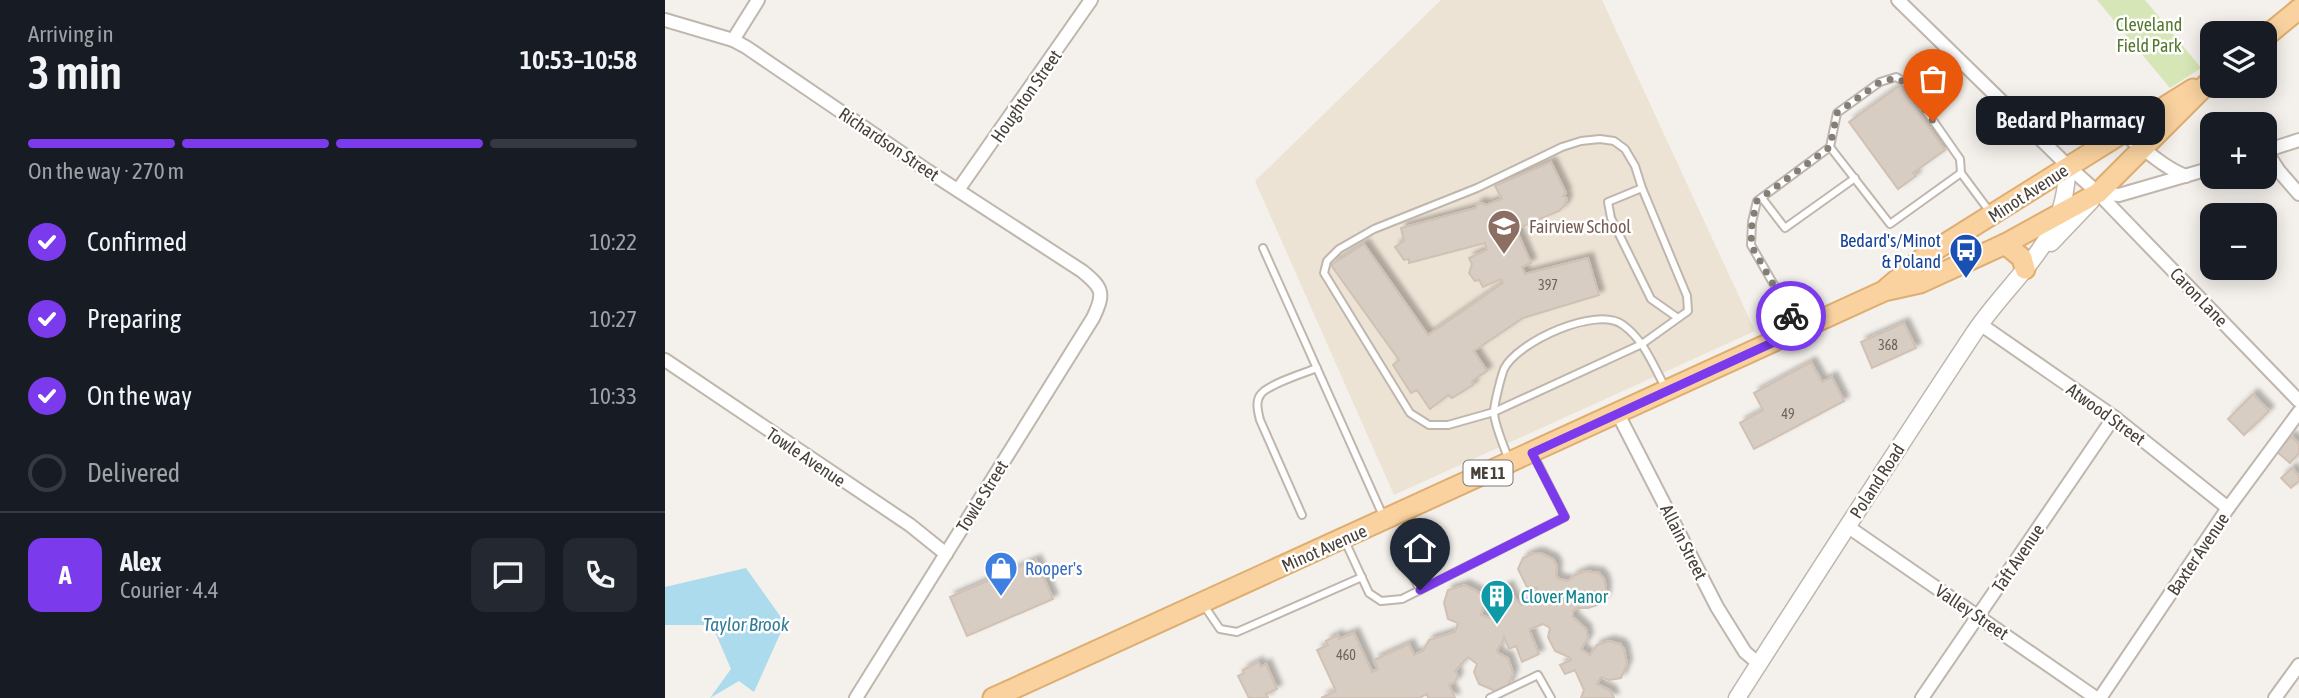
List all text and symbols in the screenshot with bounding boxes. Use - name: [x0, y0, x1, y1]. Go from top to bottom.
- park label: Cleveland Field Park: [2116, 14, 2182, 56]
- text: Arriving in: [28, 21, 114, 47]
- map controls: [2200, 21, 2277, 280]
- button: layers: [2200, 21, 2277, 98]
- text: 10:53–10:58: [520, 45, 637, 75]
- text: 3 min: [28, 46, 122, 99]
- street label: Houghton Street: [986, 46, 1066, 146]
- pin: [1903, 49, 1963, 121]
- icon: bag: [1914, 60, 1952, 98]
- callout: Bedard Pharmacy: [1975, 96, 2164, 146]
- street label: Richardson Street: [835, 103, 943, 185]
- text: Bedard Pharmacy: [1996, 107, 2145, 133]
- button: +: [2200, 112, 2277, 189]
- text: On the way · 270 m: [28, 158, 184, 184]
- street label: Minot Avenue: [1984, 159, 2072, 227]
- button: −: [2200, 203, 2277, 280]
- school or university icon: Fairview School: [1485, 207, 1523, 256]
- place label: Fairview School: [1529, 216, 1631, 237]
- icon: check: [28, 223, 66, 261]
- text: Confirmed: [87, 227, 187, 257]
- text: 10:22: [589, 229, 637, 255]
- place label: Bedard's/Minot & Poland: [1840, 230, 1941, 272]
- bus stop icon: Bedard's/Minot & Poland: [1947, 231, 1985, 280]
- street label: Caron Lane: [2166, 263, 2232, 331]
- house number: 397: [1538, 277, 1558, 293]
- courier: [1756, 281, 1826, 351]
- icon: bike: [1772, 297, 1810, 335]
- icon: check: [28, 300, 66, 338]
- text: Preparing: [87, 304, 181, 334]
- text: 10:27: [589, 306, 637, 332]
- house number: 368: [1878, 337, 1898, 353]
- icon: check: [28, 377, 66, 415]
- street label: Atwood Street: [2063, 378, 2149, 450]
- text: On the way: [87, 381, 192, 411]
- text: 10:33: [589, 383, 637, 409]
- house number: 49: [1781, 406, 1795, 422]
- street label: Towle Avenue: [762, 423, 850, 491]
- street label: Poland Road: [1845, 440, 1909, 522]
- street label: Towle Street: [952, 456, 1012, 536]
- text: Delivered: [87, 458, 180, 488]
- road number: ME 11: [1463, 460, 1513, 486]
- street label: Allain Street: [1656, 501, 1712, 583]
- street label: Baxter Avenue: [2163, 509, 2233, 599]
- pin: [1390, 518, 1450, 590]
- street label: Minot Avenue: [1278, 520, 1370, 576]
- street label: Taft Avenue: [1988, 520, 2048, 596]
- icon: home: [1401, 529, 1439, 567]
- button: chat: [471, 538, 545, 612]
- button: phone: [563, 538, 637, 612]
- text: Alex: [120, 547, 161, 577]
- shop icon: Rooper's: [982, 549, 1020, 598]
- place label: Rooper's: [1025, 558, 1082, 579]
- text: A: [59, 560, 71, 590]
- text: Courier · 4.4: [120, 577, 219, 603]
- building icon: Clover Manor: [1478, 577, 1516, 626]
- street label: Valley Street: [1932, 580, 2012, 644]
- place label: Clover Manor: [1521, 586, 1609, 607]
- water label: Taylor Brook: [703, 613, 790, 635]
- house number: 460: [1336, 647, 1356, 663]

